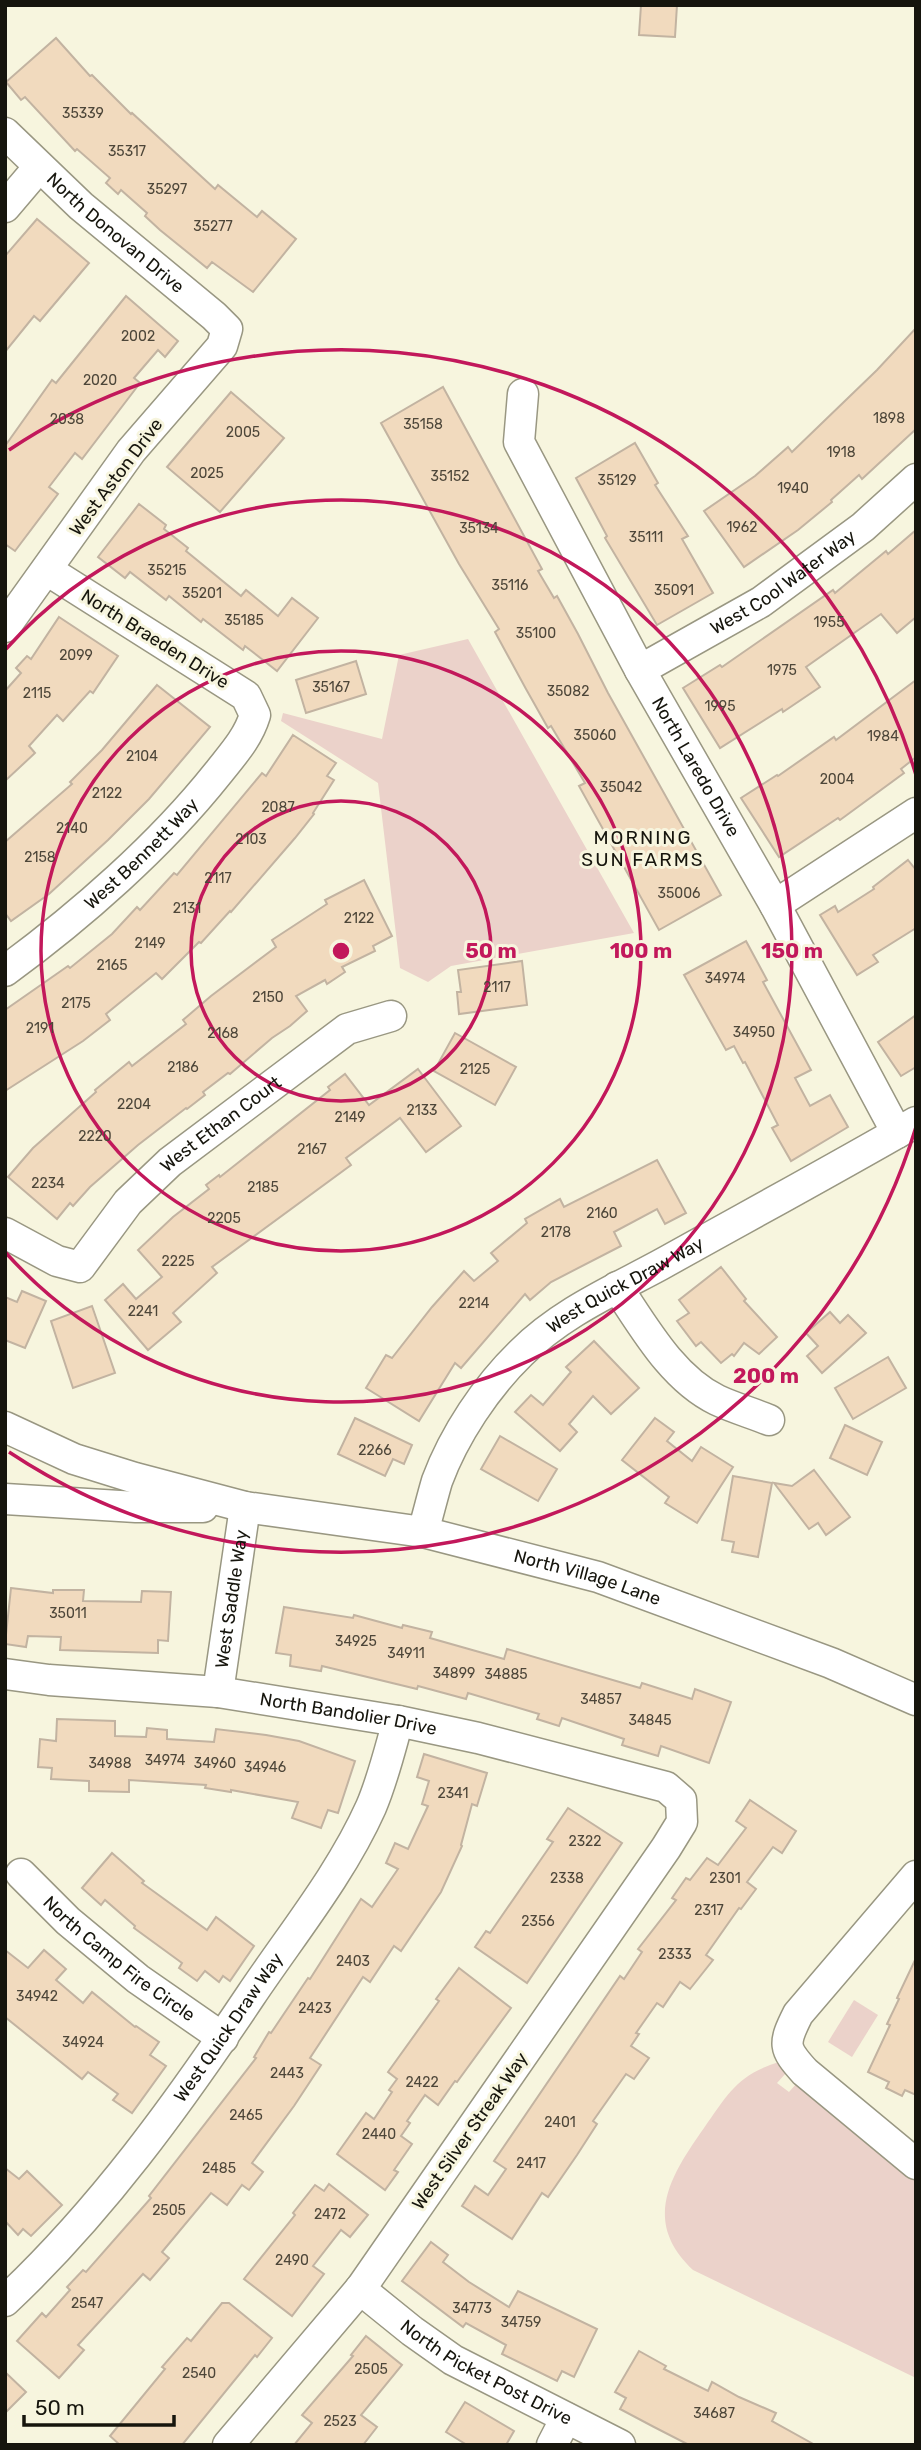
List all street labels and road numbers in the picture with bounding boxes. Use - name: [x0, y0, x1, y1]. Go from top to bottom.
- street label: North Donovan Drive: [42, 168, 189, 298]
- street label: West Aston Drive: [65, 414, 167, 540]
- street label: West Cool Water Way: [706, 525, 860, 639]
- street label: North Braeden Drive: [77, 585, 233, 693]
- street label: North Laredo Drive: [647, 693, 744, 841]
- street label: West Bennett Way: [80, 793, 203, 914]
- street label: West Ethan Court: [155, 1071, 286, 1177]
- street label: West Quick Draw Way: [542, 1232, 707, 1338]
- street label: West Saddle Way: [211, 1528, 253, 1670]
- street label: North Village Lane: [511, 1545, 664, 1610]
- street label: North Bandolier Drive: [258, 1688, 439, 1740]
- street label: North Camp Fire Circle: [38, 1891, 199, 2026]
- street label: West Quick Draw Way: [169, 1949, 288, 2106]
- street label: West Silver Streak Way: [407, 2048, 533, 2214]
- street label: North Picket Post Drive: [396, 2315, 576, 2430]

